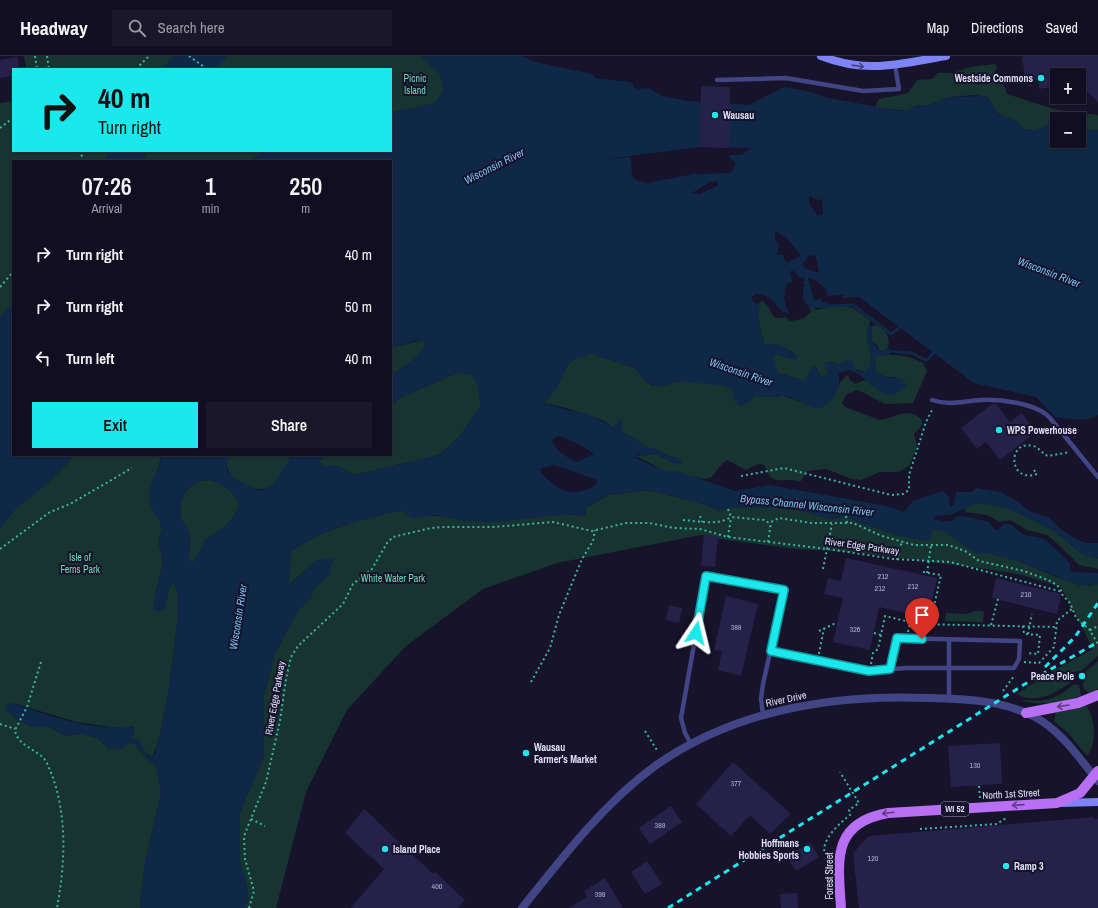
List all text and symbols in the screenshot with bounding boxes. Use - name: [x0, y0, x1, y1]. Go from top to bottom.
- search box: [112, 10, 392, 46]
- text: Headway: [20, 15, 88, 41]
- icon: search: [126, 17, 148, 39]
- text: Search here: [158, 17, 225, 38]
- text: Map: [927, 19, 949, 37]
- text: Directions: [971, 19, 1023, 37]
- text: Saved: [1045, 19, 1078, 37]
- one-way arrow: [851, 62, 864, 70]
- map controls: [1050, 68, 1086, 148]
- button: +: [1050, 68, 1086, 104]
- park label: Picnic Island: [404, 72, 426, 97]
- place label: Westside Commons: [955, 72, 1033, 85]
- marker: Westside Commons: [1036, 73, 1046, 83]
- text: 40 m: [98, 79, 150, 117]
- icon: right: [32, 84, 84, 136]
- place label: Wausau: [723, 109, 754, 122]
- marker: Wausau: [710, 110, 720, 120]
- button: −: [1050, 112, 1086, 148]
- text: Turn right: [98, 115, 161, 140]
- water label: Wisconsin River: [461, 144, 527, 187]
- text: 07:26: [82, 170, 132, 202]
- text: 1: [205, 170, 216, 202]
- text: 250: [289, 170, 322, 202]
- text: Arrival: [91, 200, 122, 217]
- text: min: [202, 200, 219, 217]
- text: m: [301, 200, 310, 217]
- icon: right: [32, 243, 54, 265]
- text: Turn right: [66, 244, 123, 265]
- text: 40 m: [345, 244, 372, 265]
- water label: Wisconsin River: [1016, 254, 1083, 291]
- icon: right: [32, 295, 54, 317]
- text: Turn right: [66, 296, 123, 317]
- text: 50 m: [345, 296, 372, 317]
- icon: left: [32, 347, 54, 369]
- text: Turn left: [66, 348, 114, 369]
- text: 40 m: [345, 348, 372, 369]
- water label: Wisconsin River: [708, 355, 775, 390]
- button: Exit: [32, 402, 198, 448]
- button: Share: [206, 402, 372, 448]
- place label: WPS Powerhouse: [1007, 424, 1077, 437]
- marker: WPS Powerhouse: [994, 425, 1004, 435]
- water label: Bypass Channel Wisconsin River: [740, 491, 875, 519]
- street label: River Edge Parkway: [824, 534, 901, 558]
- park label: Isle of Ferns Park: [60, 551, 101, 576]
- house number: 212: [878, 571, 889, 581]
- park label: White Water Park: [361, 572, 426, 585]
- house number: 212: [908, 581, 919, 591]
- water label: Wisconsin River: [226, 582, 250, 651]
- house number: 212: [875, 583, 886, 593]
- house number: 210: [1021, 589, 1032, 599]
- pin: [905, 598, 939, 639]
- icon: arrive: [911, 604, 933, 626]
- position arrow: [675, 612, 717, 654]
- house number: 388: [731, 622, 742, 632]
- house number: 326: [850, 624, 861, 634]
- street label: River Edge Parkway: [262, 659, 288, 736]
- place label: Peace Pole: [1031, 670, 1074, 683]
- marker: Peace Pole: [1077, 671, 1087, 681]
- street label: River Drive: [764, 688, 808, 710]
- one-way arrow: [1057, 702, 1070, 710]
- place label: Wausau Farmer's Market: [534, 741, 597, 766]
- marker: Wausau Farmer's Market: [521, 748, 531, 758]
- house number: 130: [970, 760, 981, 770]
- house number: 377: [731, 778, 742, 788]
- street label: North 1st Street: [982, 786, 1041, 802]
- road number: WI 52: [941, 802, 969, 816]
- one-way arrow: [1012, 802, 1025, 809]
- one-way arrow: [882, 809, 895, 817]
- house number: 389: [655, 820, 666, 830]
- place label: Hoffmans Hobbies Sports: [738, 837, 799, 862]
- place label: Island Place: [393, 843, 441, 856]
- marker: Island Place: [380, 844, 390, 854]
- marker: Hoffmans Hobbies Sports: [802, 844, 812, 854]
- street label: Forest Street: [823, 852, 836, 900]
- house number: 120: [868, 853, 879, 863]
- place label: Ramp 3: [1014, 860, 1044, 873]
- marker: Ramp 3: [1001, 861, 1011, 871]
- house number: 400: [432, 881, 443, 891]
- house number: 399: [595, 889, 606, 899]

